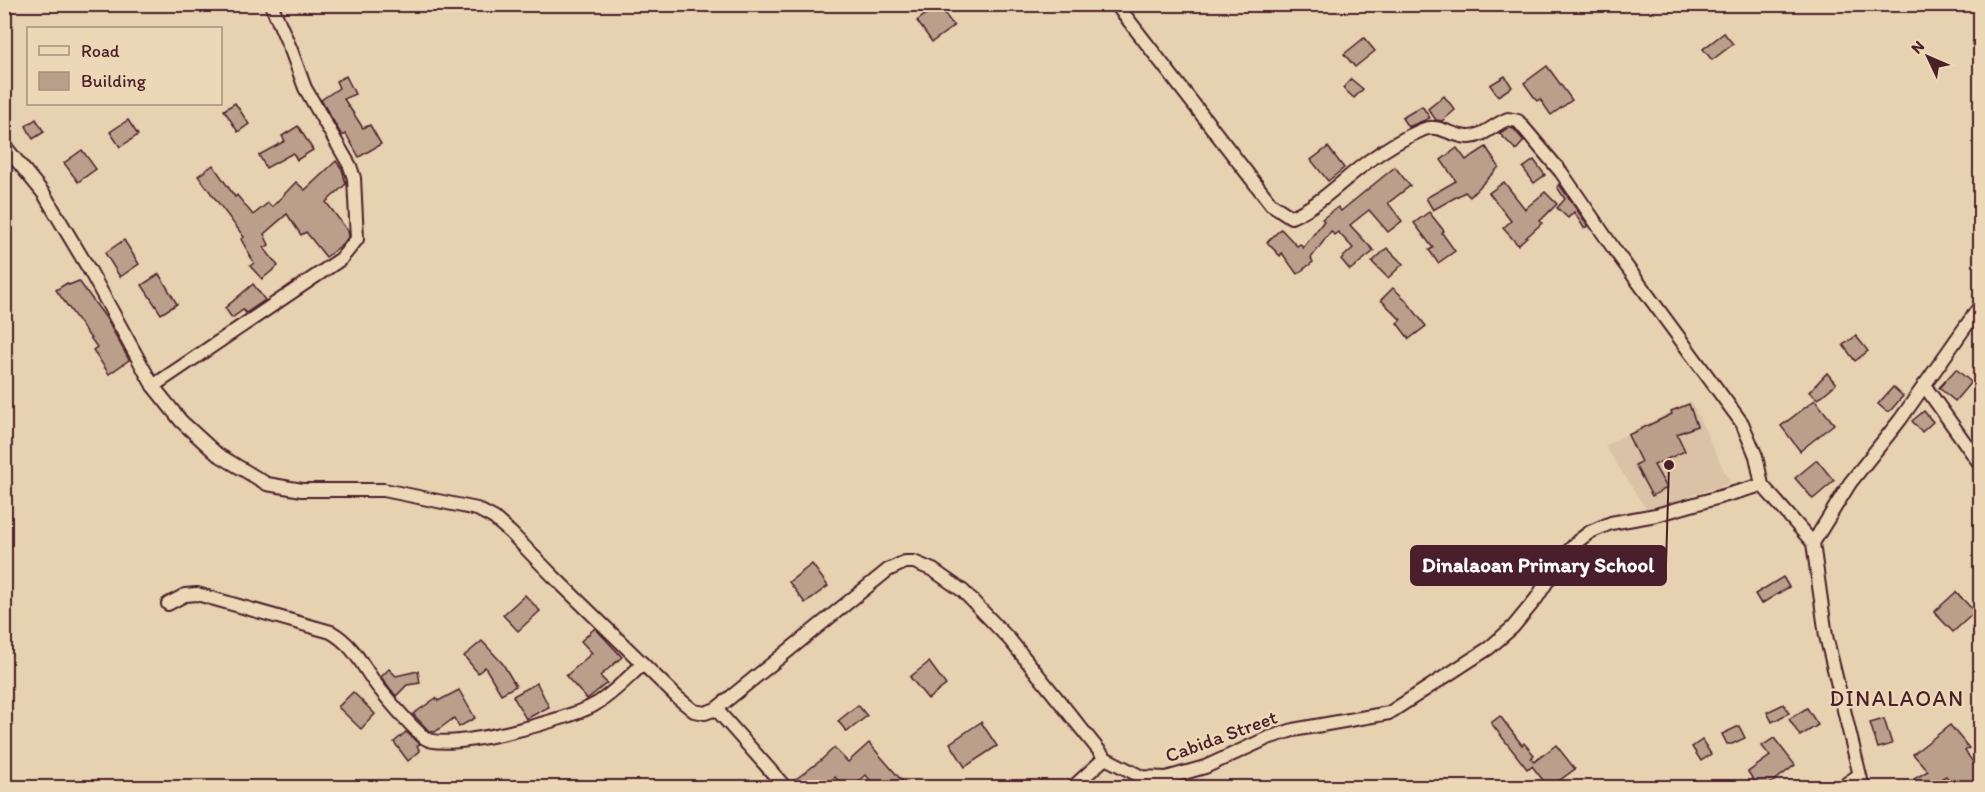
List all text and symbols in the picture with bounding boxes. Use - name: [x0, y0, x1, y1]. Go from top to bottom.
- legend: [27, 27, 222, 105]
- north arrow: [1898, 27, 1958, 87]
- text: N: [1907, 36, 1928, 57]
- text: Road: [81, 40, 120, 62]
- text: Building: [81, 70, 147, 92]
- callout: Dinalaoan Primary School: [1411, 546, 1666, 585]
- text: Dinalaoan Primary School: [1422, 552, 1655, 578]
- district label: DINALAOAN: [1830, 685, 1964, 712]
- street label: Cabida Street: [1162, 704, 1281, 767]

